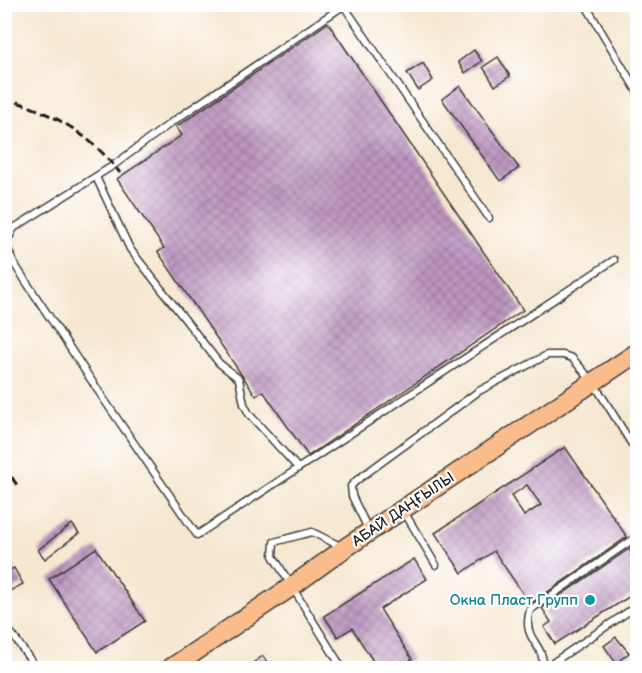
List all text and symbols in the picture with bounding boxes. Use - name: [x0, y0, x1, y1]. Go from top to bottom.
- street label: АБАЙ ДАҢҒЫЛЫ: [347, 468, 458, 551]
- place label: Окна Пласт Групп: [450, 591, 578, 610]
- marker: Окна Пласт Групп: [583, 593, 597, 607]

